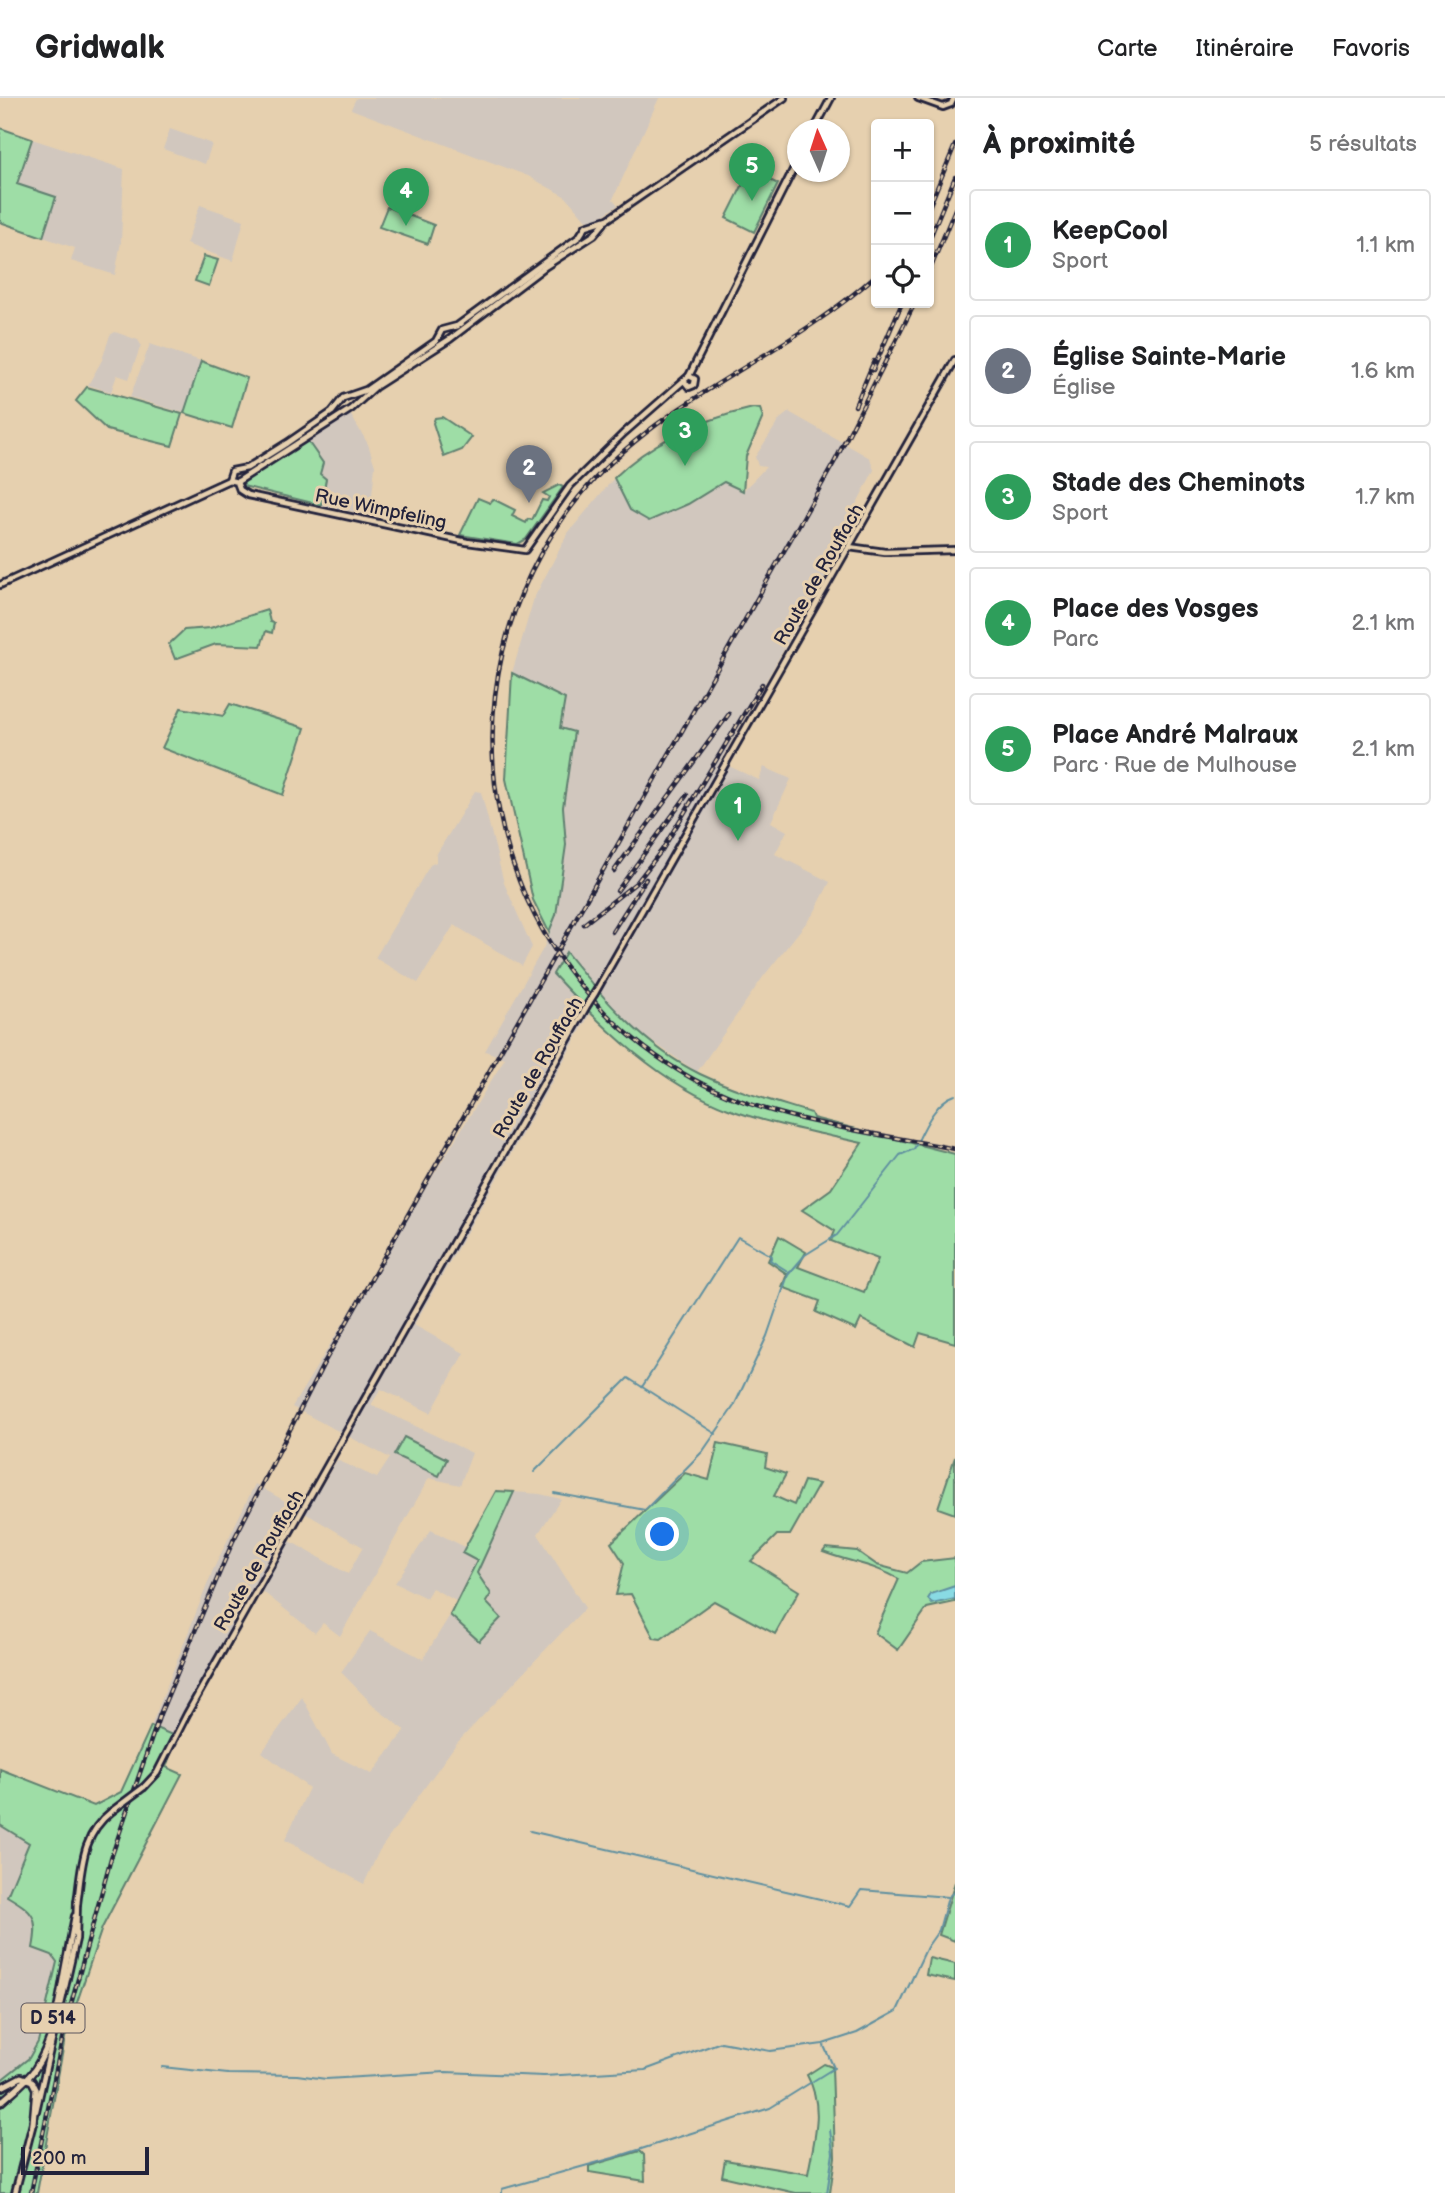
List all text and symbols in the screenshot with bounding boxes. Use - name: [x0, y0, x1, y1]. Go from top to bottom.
- text: Gridwalk: [35, 28, 165, 68]
- text: Carte: [1097, 34, 1158, 63]
- text: Itinéraire: [1196, 34, 1294, 63]
- text: Favoris: [1332, 34, 1410, 63]
- north arrow: [787, 119, 850, 182]
- map controls: [871, 119, 934, 308]
- button: +: [871, 119, 934, 182]
- text: À proximité: [983, 126, 1135, 162]
- text: 5 résultats: [1309, 130, 1417, 158]
- pin: 5: [729, 143, 775, 201]
- pin: 4: [383, 168, 429, 226]
- button: −: [871, 182, 934, 245]
- text: KeepCool: [1052, 216, 1168, 247]
- text: 1: [1003, 231, 1013, 259]
- text: 1.1 km: [1356, 231, 1415, 259]
- button: locate: [871, 245, 934, 308]
- text: Sport: [1052, 247, 1108, 275]
- text: Église Sainte-Marie: [1052, 342, 1286, 373]
- text: 2: [1001, 357, 1015, 385]
- text: 1.6 km: [1351, 357, 1415, 385]
- text: Église: [1052, 373, 1115, 401]
- pin: 3: [662, 408, 708, 466]
- pin: 2: [506, 445, 552, 503]
- text: Stade des Cheminots: [1052, 468, 1305, 499]
- text: 3: [1001, 483, 1015, 511]
- text: 1.7 km: [1355, 483, 1415, 511]
- street label: Rue Wimpfeling: [313, 484, 449, 535]
- text: Sport: [1052, 499, 1108, 527]
- street label: Route de Rouffach: [770, 500, 869, 649]
- text: Place des Vosges: [1052, 594, 1259, 625]
- text: 4: [1001, 609, 1015, 637]
- text: 2.1 km: [1352, 609, 1415, 637]
- text: Parc: [1052, 625, 1099, 653]
- text: Place André Malraux: [1052, 720, 1298, 751]
- text: 5: [1001, 735, 1015, 763]
- text: 2.1 km: [1352, 735, 1415, 763]
- text: Parc · Rue de Mulhouse: [1052, 751, 1297, 779]
- pin: 1: [715, 783, 761, 841]
- street label: Route de Rouffach: [489, 993, 588, 1142]
- street label: Route de Rouffach: [210, 1486, 309, 1635]
- your location: [645, 1517, 679, 1551]
- road number: D 514: [22, 2004, 84, 2032]
- scale bar: [21, 2144, 149, 2176]
- text: 200 m: [32, 2147, 86, 2170]

